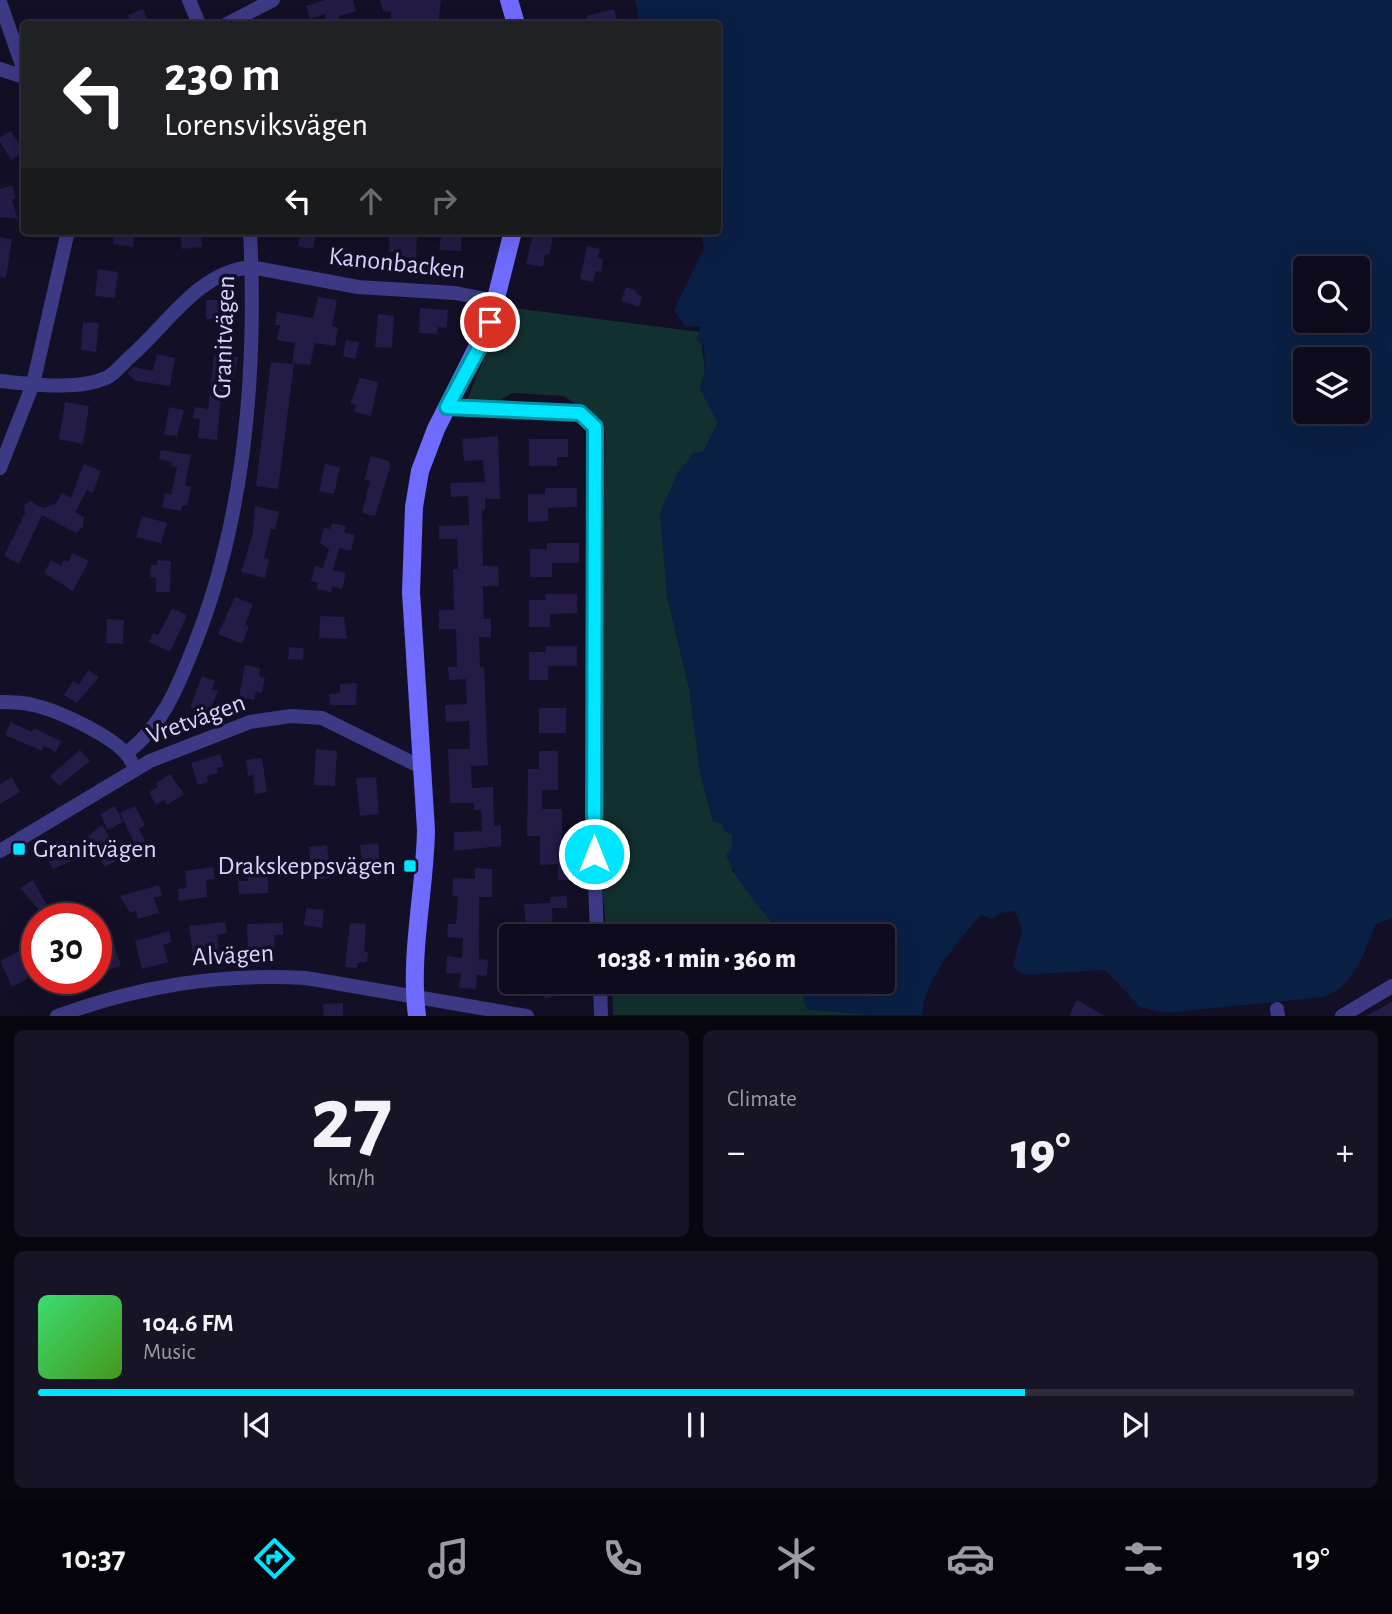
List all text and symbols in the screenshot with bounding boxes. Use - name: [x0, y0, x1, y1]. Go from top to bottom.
- icon: left: [49, 49, 140, 140]
- text: 230 m: [164, 51, 281, 100]
- text: Lorensviksvägen: [164, 109, 368, 141]
- icon: left: [279, 182, 317, 220]
- icon: ahead: [352, 182, 390, 220]
- icon: right: [425, 182, 463, 220]
- street label: Kanonbacken: [327, 243, 467, 283]
- map controls: [1293, 256, 1370, 424]
- button: search: [1293, 256, 1370, 333]
- street label: Granitvägen: [209, 275, 239, 399]
- pin: [460, 292, 520, 352]
- icon: arrive: [471, 303, 509, 341]
- button: layers: [1293, 347, 1370, 424]
- street label: Vretvägen: [143, 689, 249, 749]
- position arrow: [557, 817, 631, 891]
- place label: Granitvägen: [33, 836, 157, 862]
- marker: Granitvägen: [11, 841, 27, 857]
- place label: Drakskeppsvägen: [217, 853, 396, 879]
- marker: Drakskeppsvägen: [402, 858, 418, 874]
- speed limit sign: 30: [21, 903, 112, 994]
- street label: Alvägen: [191, 940, 275, 970]
- text: 10:38 · 1 min · 360 m: [598, 946, 796, 972]
- text: 27: [310, 1074, 393, 1165]
- text: Climate: [727, 1088, 797, 1111]
- text: 19°: [1011, 1126, 1070, 1178]
- text: −: [727, 1134, 745, 1172]
- text: +: [1336, 1134, 1354, 1172]
- text: km/h: [328, 1167, 375, 1190]
- text: 104.6 FM: [143, 1310, 234, 1336]
- text: Music: [143, 1341, 195, 1364]
- icon: previous: [238, 1406, 276, 1444]
- icon: pause: [677, 1406, 715, 1444]
- icon: next: [1116, 1406, 1154, 1444]
- icon: directions: [250, 1534, 299, 1583]
- icon: music: [424, 1534, 473, 1583]
- icon: phone: [598, 1534, 647, 1583]
- icon: climate: [772, 1534, 821, 1583]
- icon: car: [946, 1534, 995, 1583]
- icon: filters: [1119, 1534, 1168, 1583]
- text: 10:37: [62, 1542, 126, 1574]
- text: 19°: [1293, 1542, 1330, 1574]

